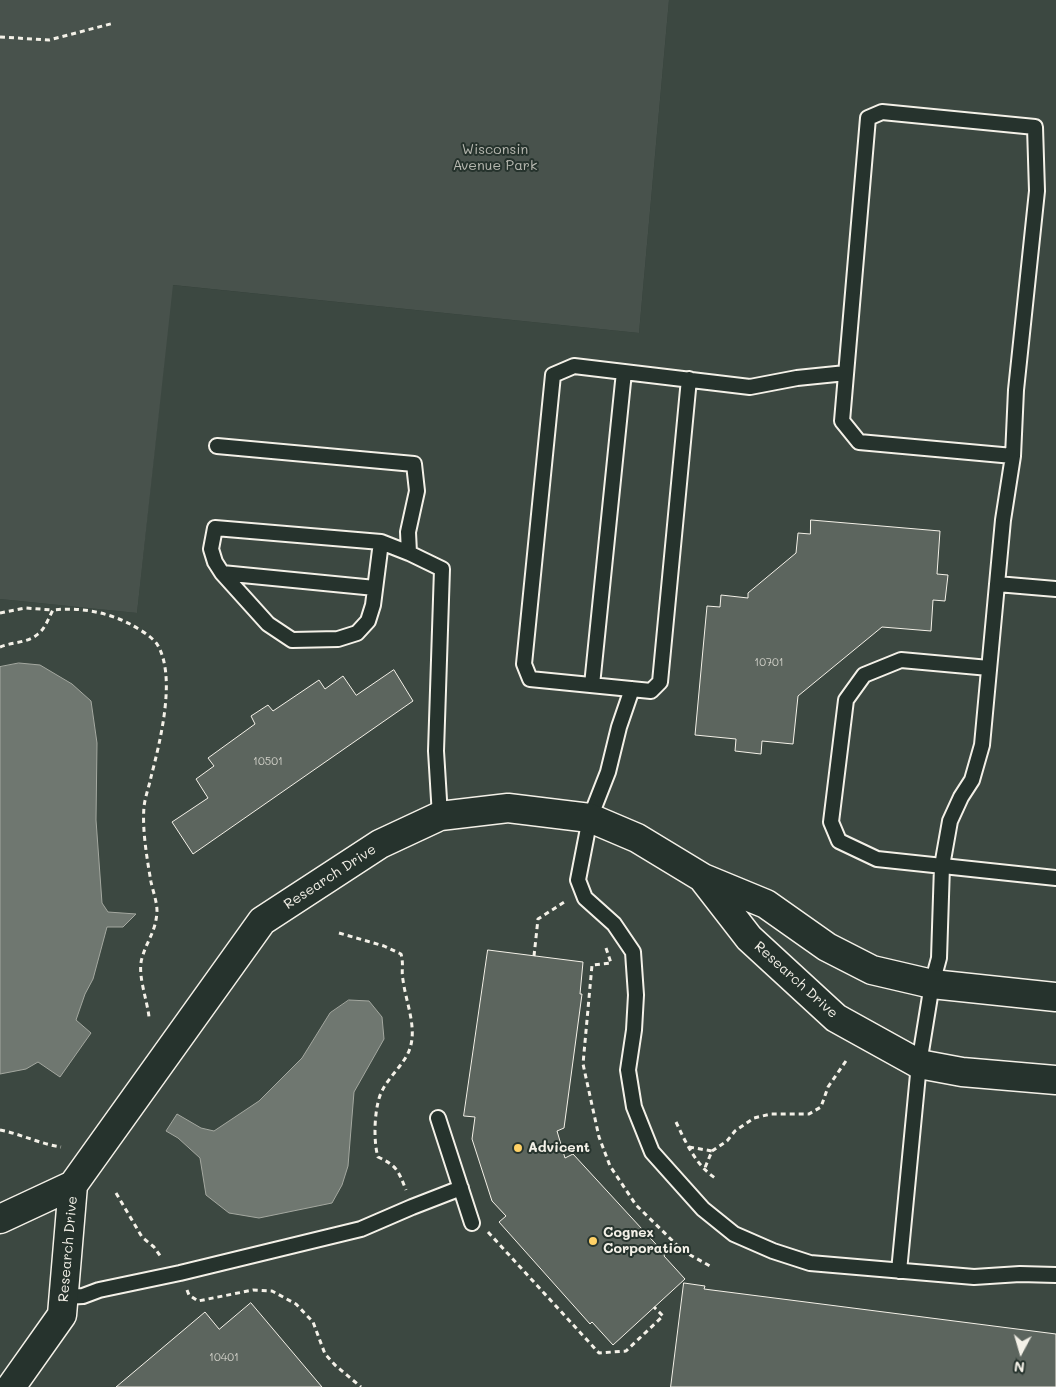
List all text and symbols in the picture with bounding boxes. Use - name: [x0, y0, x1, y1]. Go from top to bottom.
- park label: Wisconsin Avenue Park: [453, 142, 537, 174]
- house number: 10701: [754, 656, 784, 670]
- house number: 10501: [253, 755, 283, 769]
- street label: Research Drive: [281, 841, 379, 913]
- street label: Research Drive: [751, 938, 841, 1022]
- place label: Advicent: [528, 1140, 590, 1156]
- marker: Advicent: [512, 1142, 524, 1154]
- street label: Research Drive: [55, 1195, 81, 1303]
- place label: Cognex Corporation: [603, 1225, 690, 1258]
- marker: Cognex Corporation: [587, 1235, 599, 1247]
- north arrow: [996, 1327, 1046, 1377]
- house number: 10401: [209, 1351, 239, 1365]
- text: N: [1013, 1357, 1026, 1377]

